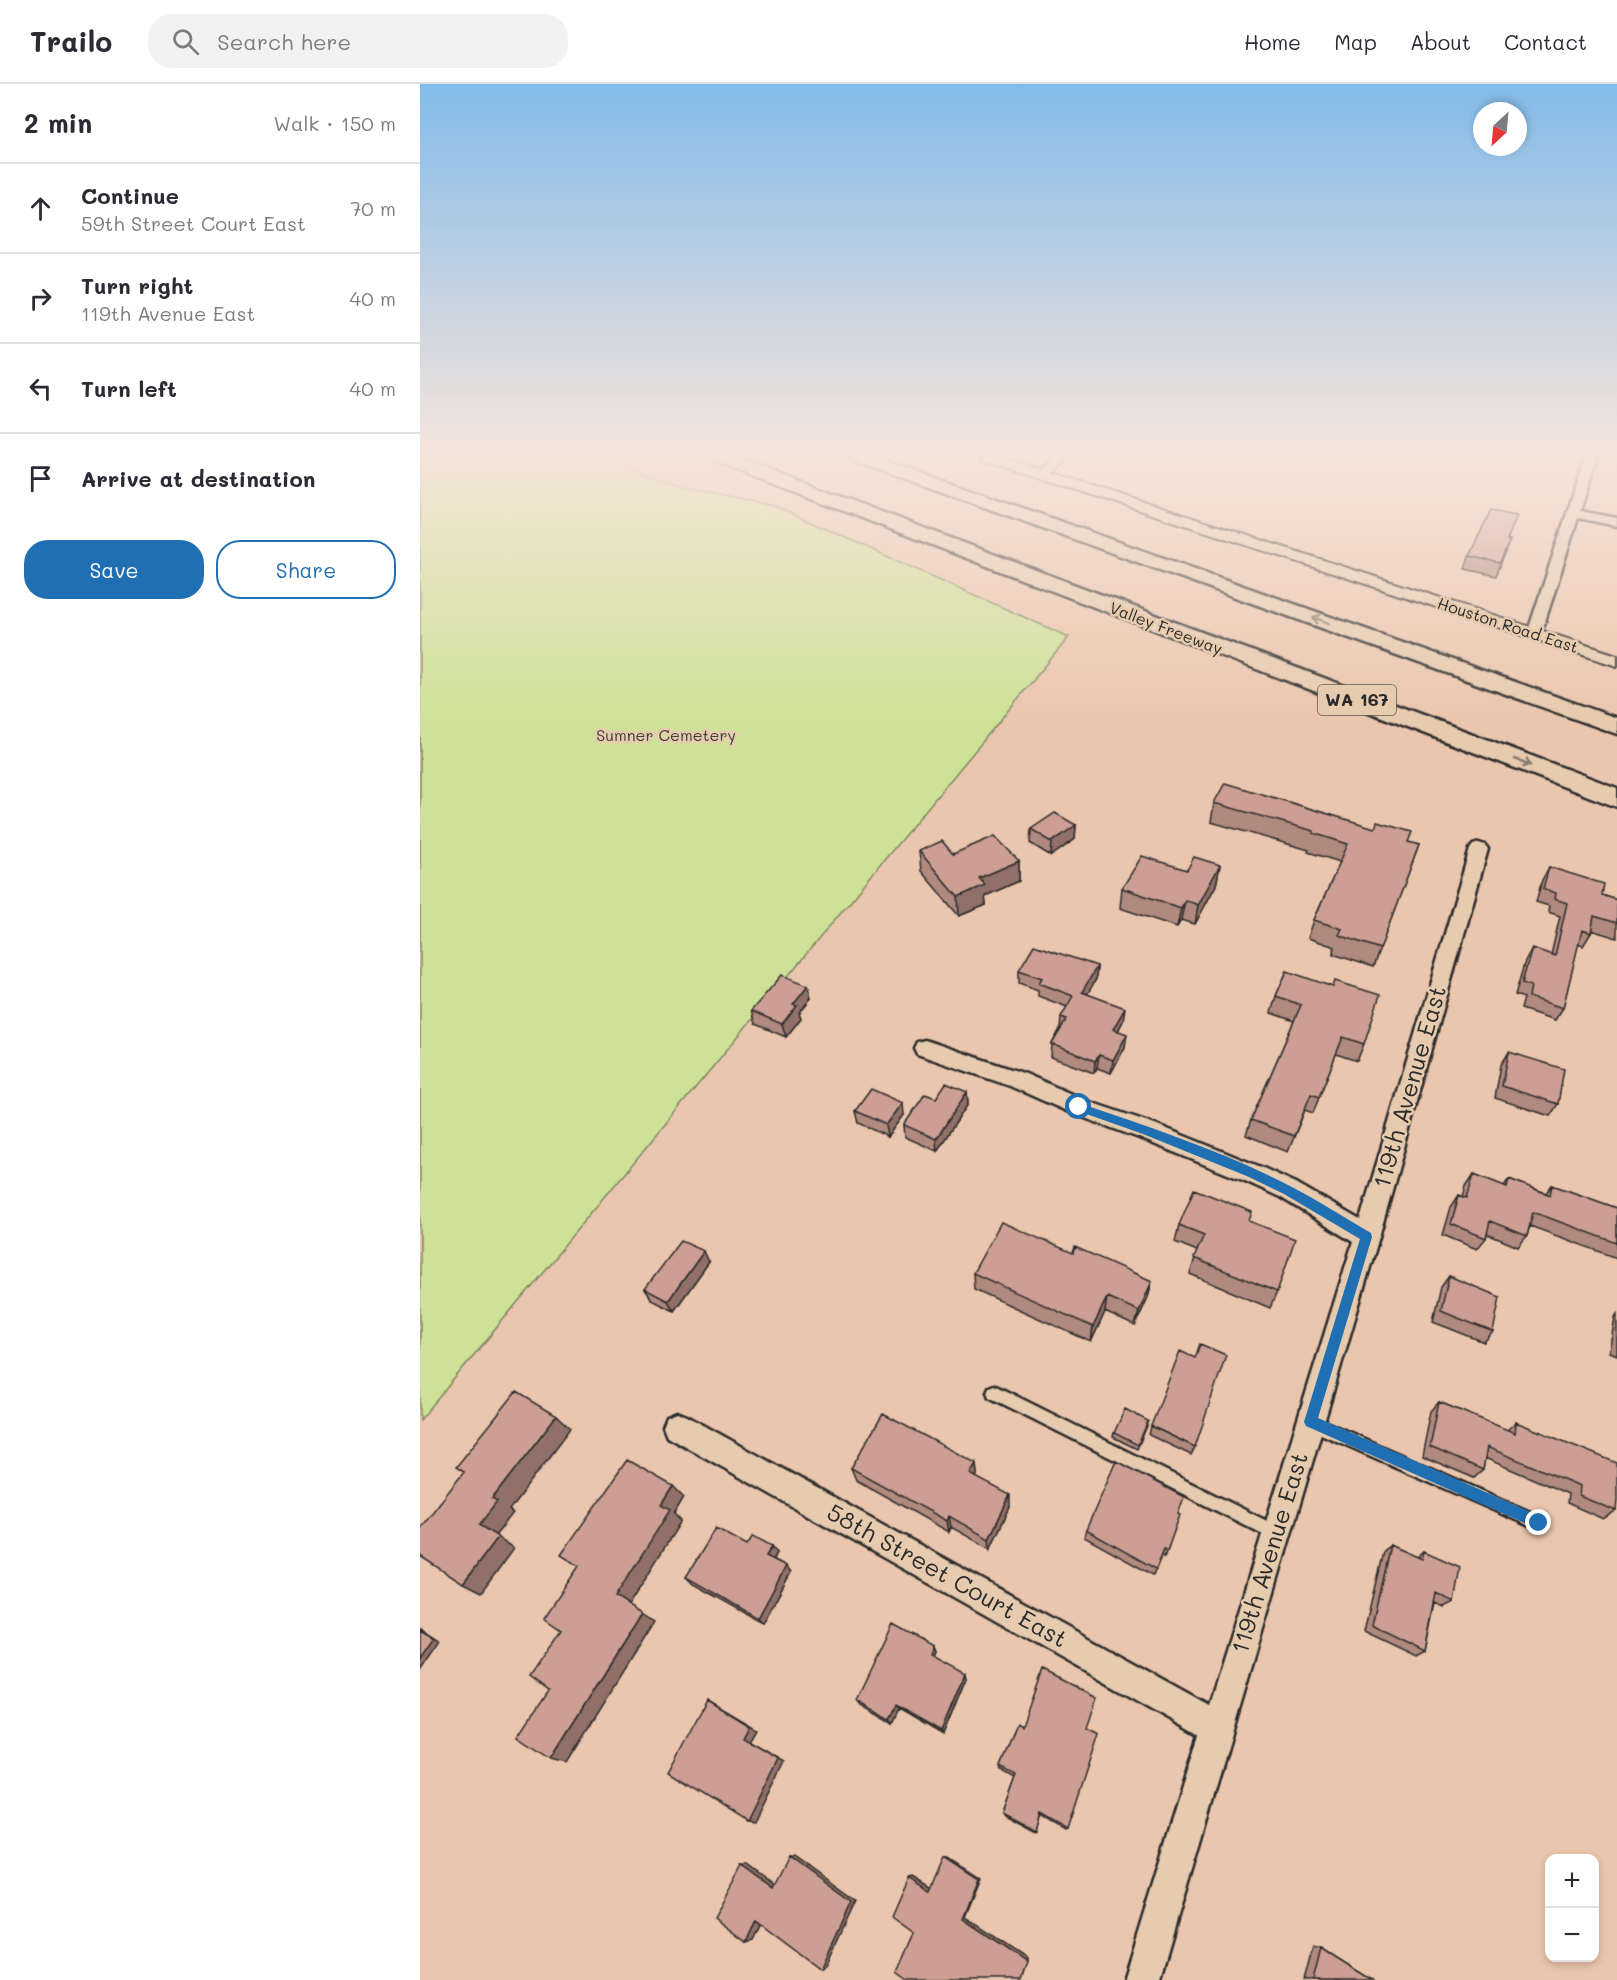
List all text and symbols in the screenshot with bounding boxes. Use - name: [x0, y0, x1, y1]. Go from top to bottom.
- search box: [148, 14, 568, 68]
- text: Trailo: [30, 23, 112, 59]
- icon: search: [169, 25, 202, 58]
- text: Search here: [217, 27, 351, 56]
- text: Home: [1244, 28, 1301, 55]
- text: Map: [1334, 28, 1377, 55]
- text: About: [1410, 28, 1471, 55]
- text: Contact: [1504, 28, 1587, 55]
- north arrow: [1473, 102, 1527, 156]
- text: 2 min: [24, 106, 92, 140]
- text: Walk · 150 m: [274, 110, 396, 136]
- text: Continue: [81, 181, 179, 210]
- icon: ahead: [24, 192, 57, 225]
- text: 70 m: [350, 195, 396, 221]
- text: 59th Street Court East: [81, 210, 306, 236]
- text: Turn right: [81, 271, 193, 300]
- icon: right: [24, 282, 57, 315]
- text: 40 m: [350, 285, 396, 311]
- text: 119th Avenue East: [81, 300, 255, 326]
- icon: left: [24, 372, 57, 405]
- text: Turn left: [81, 374, 177, 403]
- text: 40 m: [350, 375, 396, 401]
- icon: arrive: [24, 462, 57, 495]
- text: Arrive at destination: [81, 464, 316, 493]
- button: Save: [24, 540, 204, 599]
- button: Share: [216, 540, 396, 599]
- street label: Houston Road East: [1435, 592, 1581, 657]
- street label: Valley Freeway: [1107, 596, 1226, 659]
- one-way arrow: [1313, 614, 1331, 625]
- road number: WA 167: [1318, 685, 1396, 715]
- park label: Sumner Cemetery: [596, 724, 736, 745]
- one-way arrow: [1514, 758, 1532, 769]
- street label: 119th Avenue East: [1365, 982, 1452, 1191]
- route start: [1065, 1093, 1091, 1119]
- street label: 119th Avenue East: [1223, 1448, 1314, 1657]
- street label: 58th Street Court East: [822, 1496, 1073, 1654]
- route end: [1525, 1509, 1551, 1535]
- map controls: [1545, 1854, 1599, 1962]
- button: +: [1545, 1854, 1599, 1908]
- button: −: [1545, 1908, 1599, 1962]

